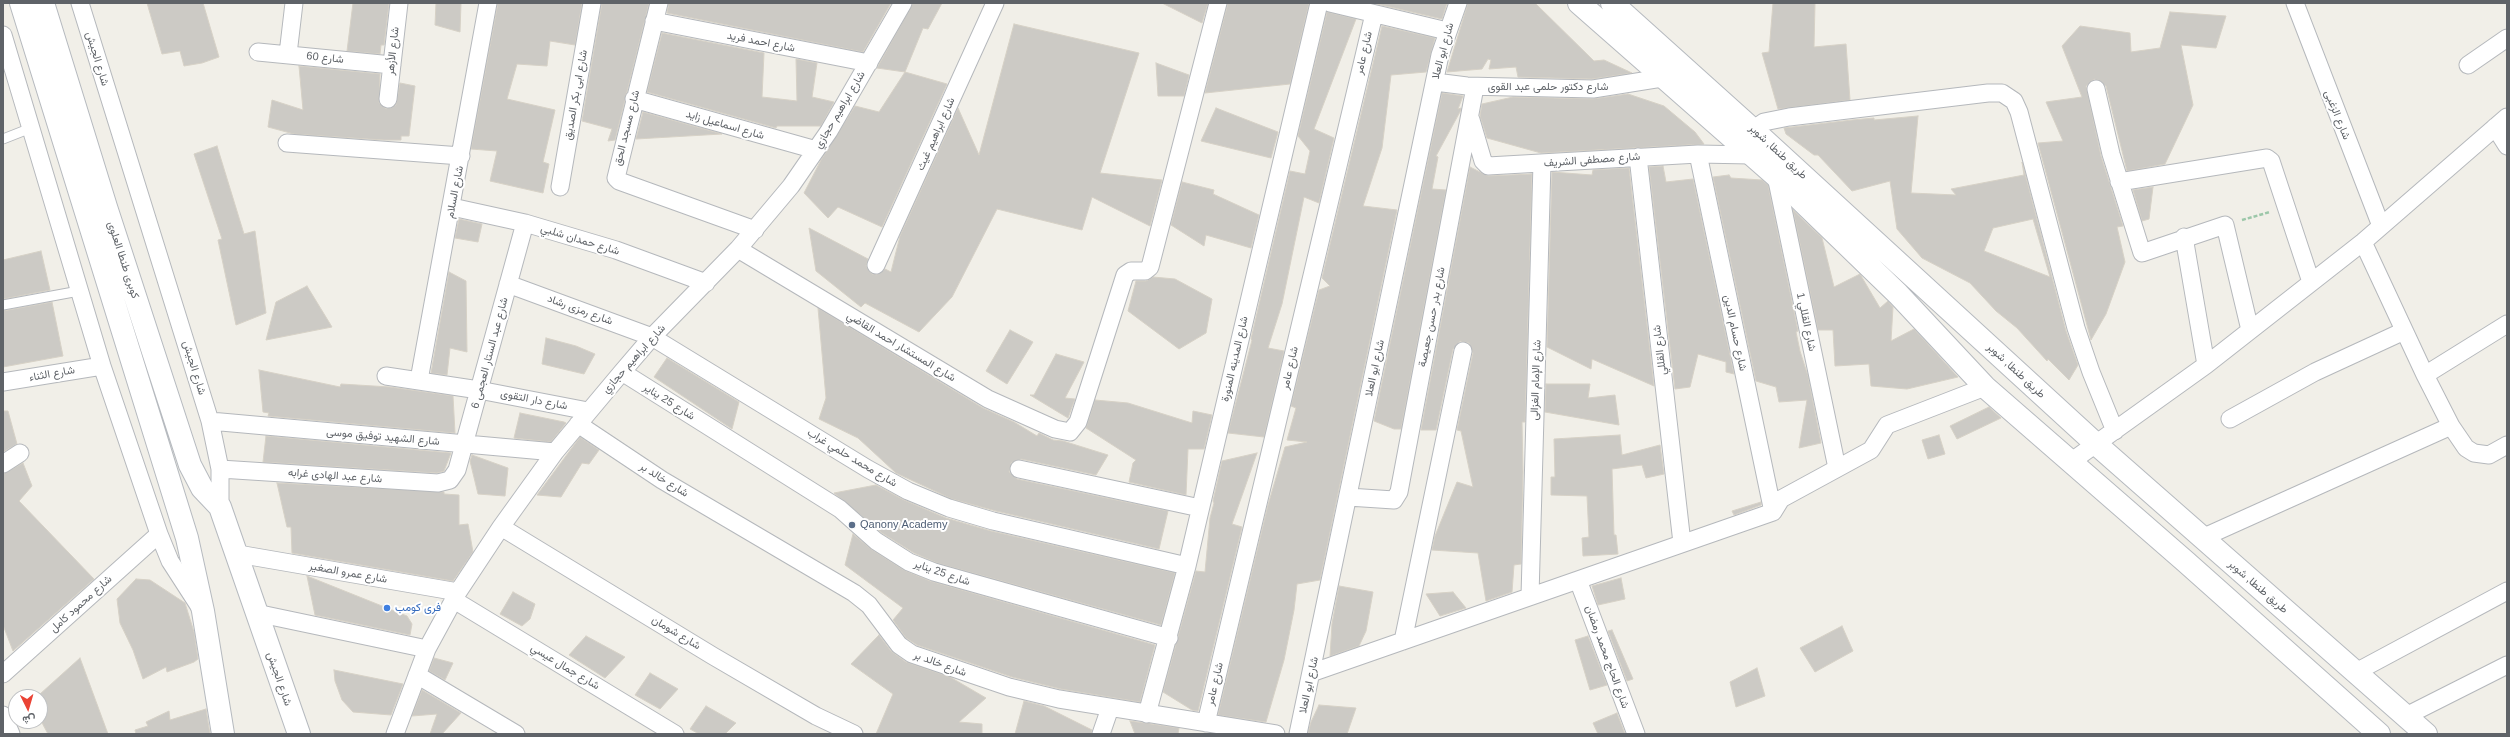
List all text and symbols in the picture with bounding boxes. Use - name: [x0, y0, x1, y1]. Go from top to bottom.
- street label: شارع ابو العلا: [1429, 21, 1457, 81]
- street label: شارع الأزهر: [384, 26, 402, 76]
- street label: شارع احمد فريد: [726, 29, 796, 55]
- street label: شارع الجيش: [83, 30, 111, 88]
- street label: شارع عامر: [1353, 30, 1375, 76]
- street label: شارع 60: [306, 49, 344, 67]
- street label: شارع ابى بكر الصديق: [562, 49, 590, 141]
- street label: شارع ابراهيم حجازي: [812, 69, 868, 151]
- street label: شارع دكتور حلمى عبد القوى: [1488, 80, 1608, 94]
- street label: شارع الزغبى: [2321, 88, 2353, 142]
- street label: شارع مسجد الحق: [611, 89, 643, 167]
- street label: شارع ابراهيم غيث: [914, 95, 958, 173]
- street label: شارع اسماعيل زايد: [684, 107, 766, 143]
- street label: طريق طنطا, شوبر: [1746, 122, 1810, 182]
- street label: شارع مصطفى الشريف: [1543, 150, 1641, 170]
- street label: شارع السلام: [443, 165, 467, 219]
- street label: كوبرى طنطا العلوى: [104, 220, 142, 300]
- street label: شارع حمدان شلبي: [539, 222, 621, 258]
- street label: شارع بدر حسن جعيصة: [1416, 266, 1448, 368]
- street label: شارع القللي 1: [1793, 291, 1819, 353]
- street label: شارع رمزى رشاد: [545, 292, 615, 328]
- street label: شارع حسام الدين: [1720, 294, 1750, 372]
- street label: شارع عبد الستار العجمى 6: [469, 296, 511, 410]
- street label: شارع المستشار احمد القاضي: [844, 309, 958, 385]
- street label: شارع المدينه المنورة: [1219, 315, 1251, 403]
- street label: شارع ابراهيم حجازي: [600, 322, 668, 396]
- street label: شارع القللي: [1650, 324, 1670, 376]
- street label: شارع ابو العلا: [1363, 338, 1387, 398]
- street label: شارع الجيش: [180, 339, 208, 397]
- street label: شارع الإمام الغزالى: [1528, 339, 1544, 421]
- street label: طريق طنطا, شوبر: [1984, 341, 2048, 401]
- street label: شارع عامر: [1279, 345, 1301, 391]
- street label: شارع الثناء: [28, 363, 76, 385]
- street label: شارع 25 يناير: [641, 381, 697, 423]
- street label: شارع دار التقوى: [499, 387, 569, 413]
- street label: شارع الشهيد توفيق موسى: [326, 425, 440, 449]
- street label: شارع محمد حلمي غراب: [805, 426, 899, 490]
- street label: شارع خالد بر: [637, 460, 691, 500]
- street label: شارع عبد الهادى غرابه: [287, 466, 383, 486]
- place label: Qanony Academy: [860, 518, 947, 532]
- marker: Qanony Academy: [847, 520, 857, 530]
- street label: شارع 25 يناير: [912, 557, 972, 589]
- street label: طريق طنطا, شوبر: [2225, 558, 2291, 616]
- street label: شارع عمرو الصغير: [308, 560, 388, 586]
- street label: شارع محمود كامل: [47, 573, 115, 635]
- place label: فرى كومب: [395, 601, 441, 615]
- marker: فرى كومب: [382, 603, 392, 613]
- street label: شارع الحاج محمد رمضان: [1582, 604, 1632, 710]
- street label: شارع شومان: [649, 613, 703, 653]
- street label: شارع جمال عيسي: [528, 641, 602, 693]
- street label: شارع خالد بر: [912, 648, 968, 680]
- street label: شارع الجيش: [264, 650, 294, 708]
- street label: شارع ابو العلا: [1297, 655, 1321, 715]
- street label: شارع عامر: [1204, 661, 1226, 707]
- north arrow: [8, 689, 48, 729]
- text: ش: [22, 713, 36, 727]

